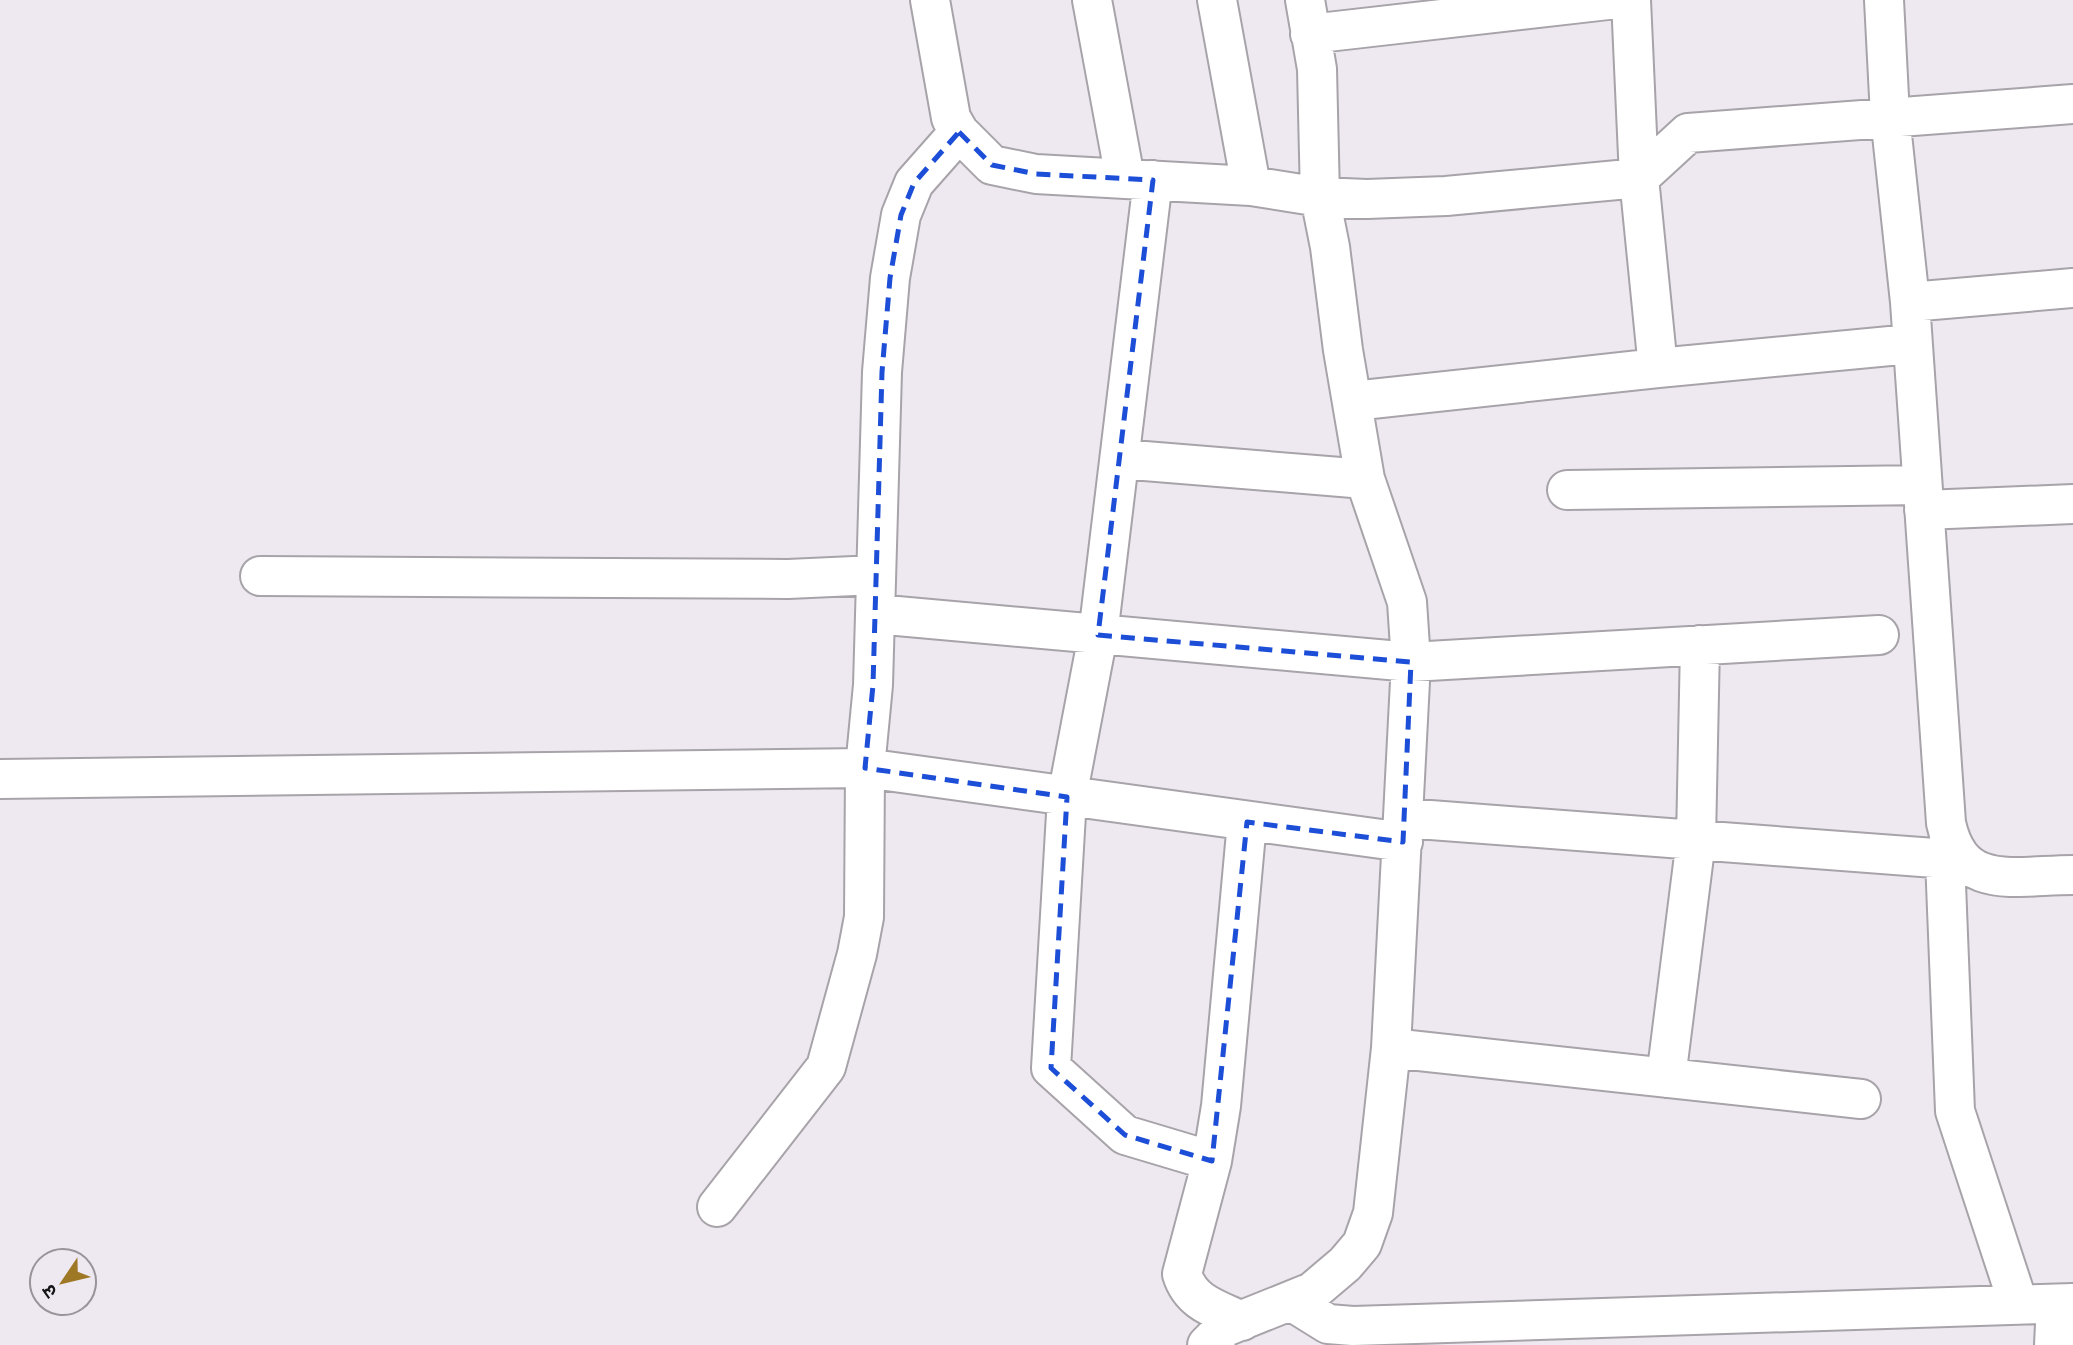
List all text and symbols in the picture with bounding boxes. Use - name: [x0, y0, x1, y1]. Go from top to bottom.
- north arrow: [28, 1247, 98, 1317]
- text: उ: [37, 1280, 62, 1302]

